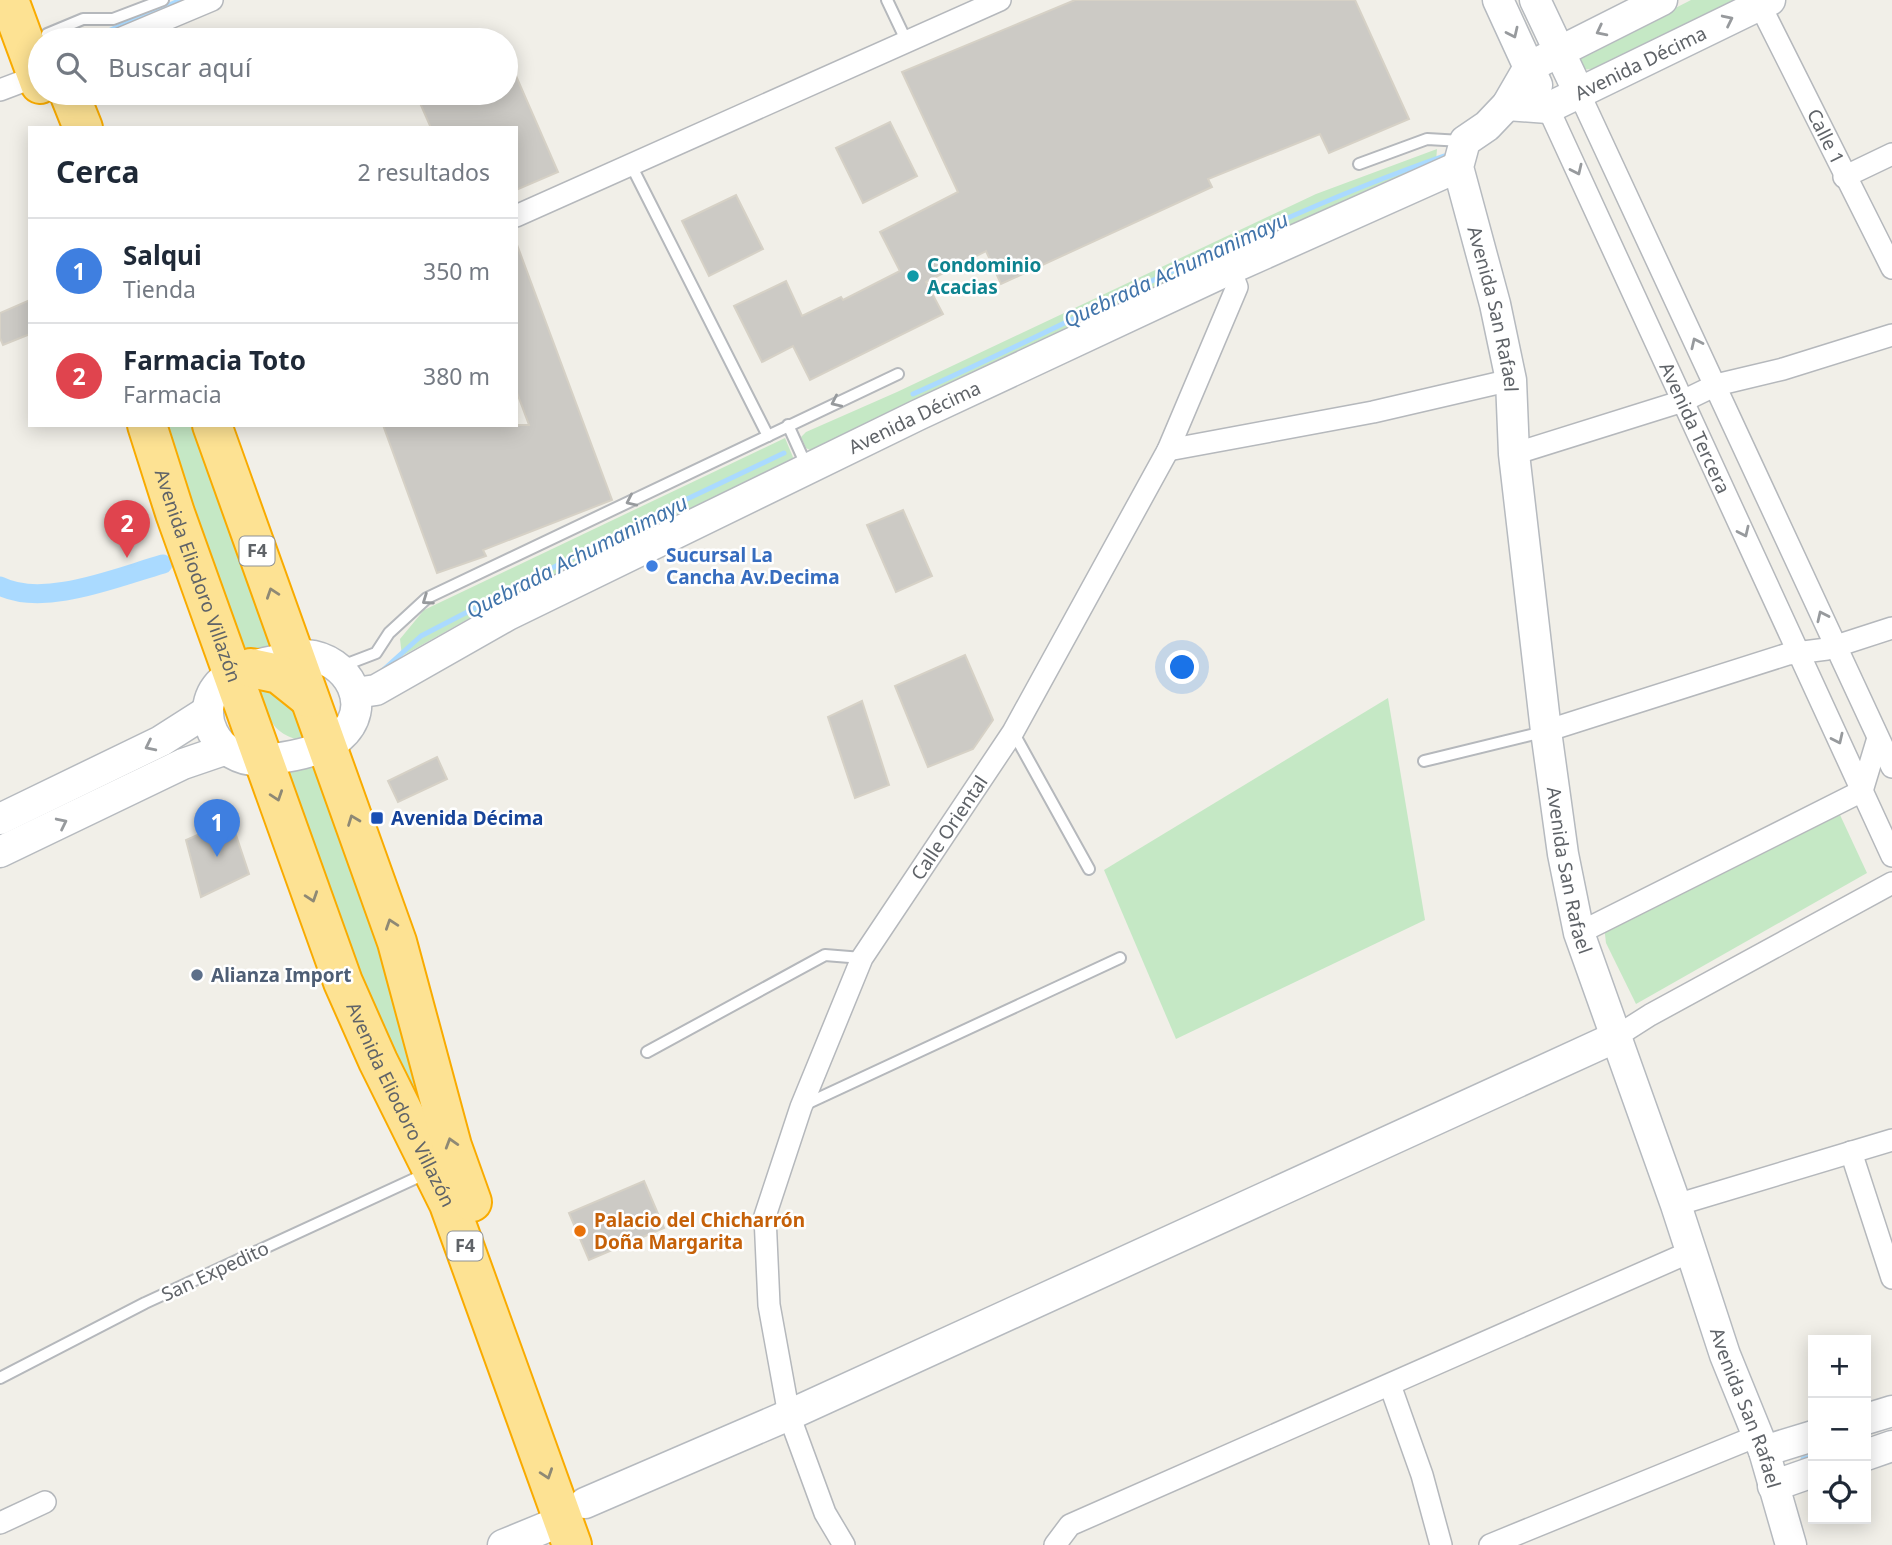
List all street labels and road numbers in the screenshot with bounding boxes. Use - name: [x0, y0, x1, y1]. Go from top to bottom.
- street label: Avenida Décima: [1570, 20, 1711, 106]
- street label: Calle 1: [1801, 104, 1851, 169]
- street label: Avenida San Rafael: [1462, 223, 1524, 392]
- street label: Avenida Tercera: [1654, 358, 1737, 498]
- street label: Avenida Décima: [844, 375, 985, 460]
- street label: Avenida Eliodoro Villazón: [149, 466, 248, 686]
- road number: F4: [240, 536, 274, 566]
- street label: Calle Oriental: [905, 770, 993, 885]
- street label: Avenida San Rafael: [1541, 785, 1598, 957]
- street label: Avenida Eliodoro Villazón: [341, 998, 461, 1211]
- road number: F4: [448, 1232, 482, 1260]
- street label: San Expedito: [157, 1235, 273, 1307]
- street label: Avenida San Rafael: [1704, 1324, 1787, 1491]

